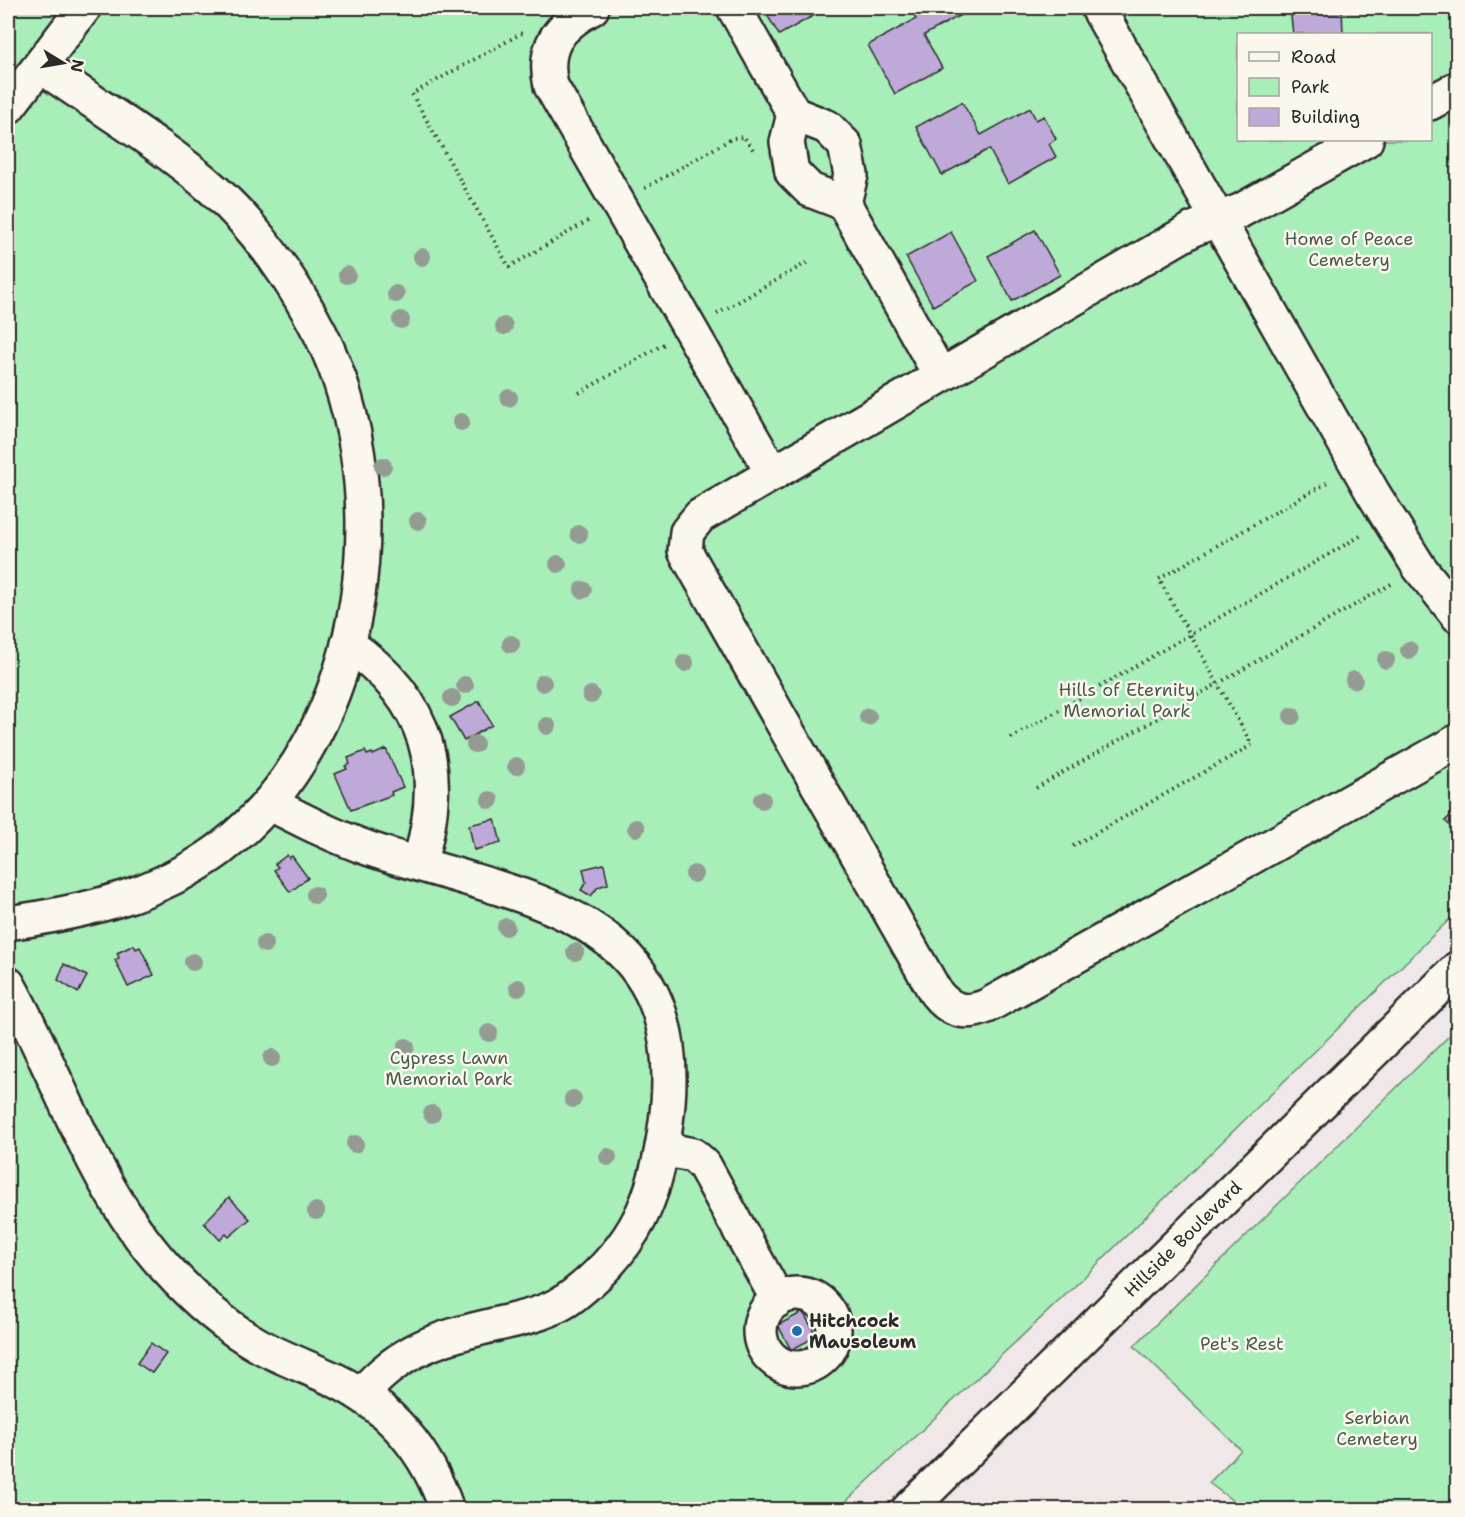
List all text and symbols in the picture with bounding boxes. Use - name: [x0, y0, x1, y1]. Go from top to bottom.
- north arrow: [33, 33, 93, 93]
- legend: [1237, 33, 1432, 141]
- text: Road: [1291, 45, 1336, 69]
- text: N: [66, 58, 89, 74]
- text: Park: [1291, 75, 1330, 99]
- text: Building: [1291, 105, 1360, 129]
- park label: Home of Peace Cemetery: [1285, 227, 1413, 272]
- park label: Hills of Eternity Memorial Park: [1059, 678, 1195, 723]
- park label: Cypress Lawn Memorial Park: [385, 1046, 513, 1091]
- street label: Hillside Boulevard: [1119, 1176, 1247, 1302]
- place label: Hitchcock Mausoleum: [809, 1309, 917, 1354]
- marker: Hitchcock Mausoleum: [790, 1324, 804, 1338]
- park label: Pet's Rest: [1200, 1332, 1284, 1356]
- park label: Serbian Cemetery: [1336, 1406, 1418, 1451]

